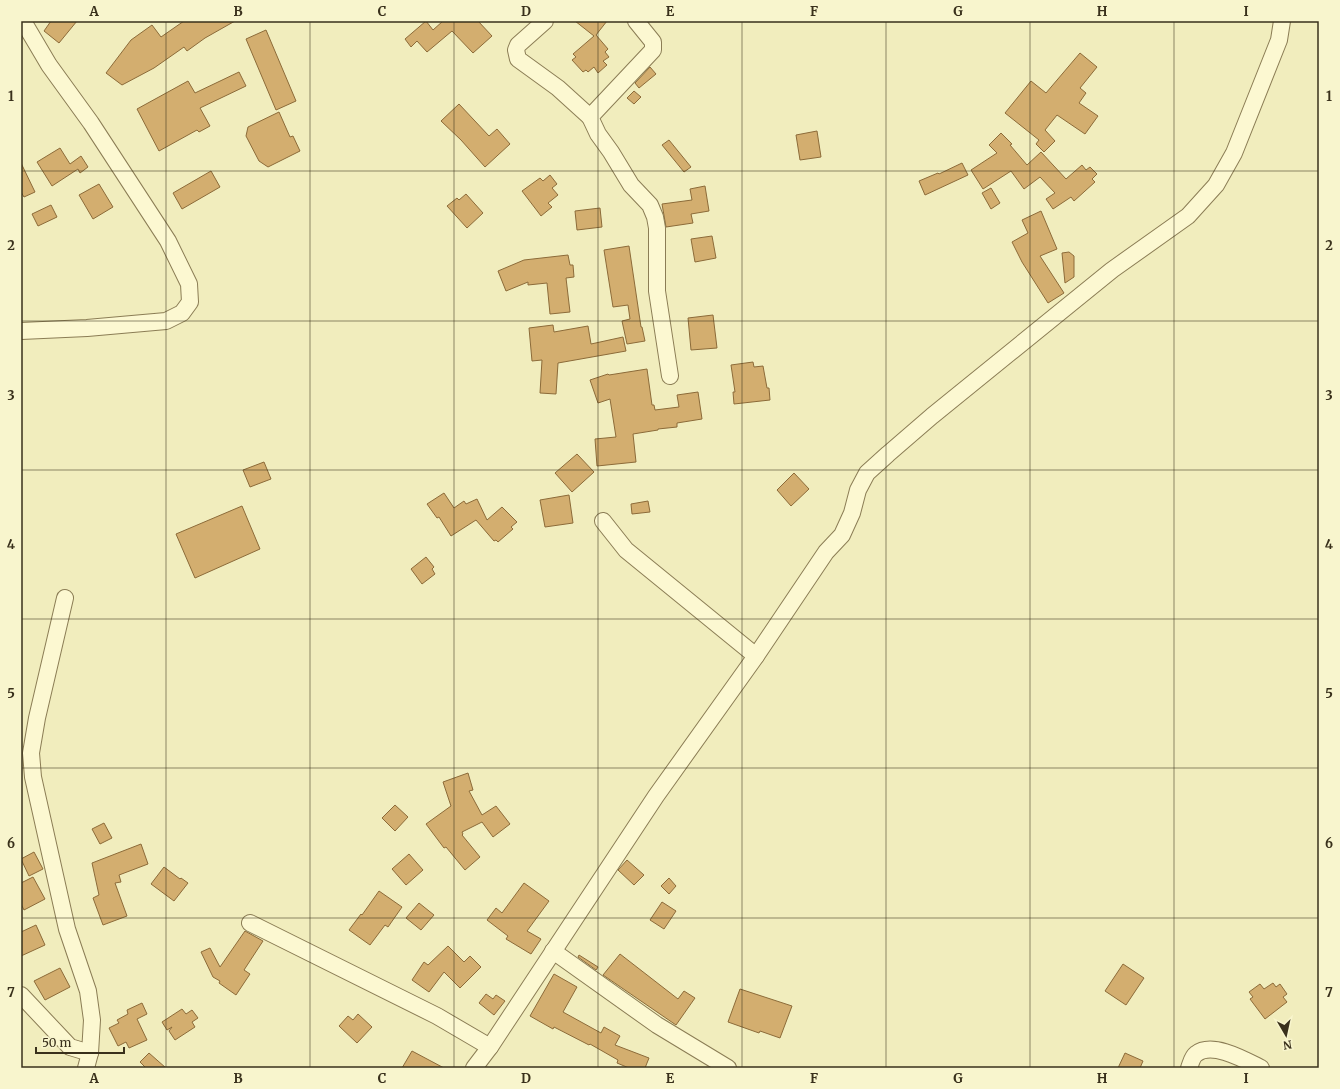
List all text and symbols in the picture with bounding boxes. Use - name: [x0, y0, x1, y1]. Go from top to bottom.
- text: A: [88, 3, 99, 20]
- text: B: [233, 3, 243, 20]
- text: C: [378, 3, 387, 20]
- text: D: [521, 3, 531, 20]
- text: E: [666, 3, 675, 20]
- text: F: [810, 3, 818, 20]
- text: G: [953, 3, 963, 20]
- text: H: [1097, 3, 1108, 20]
- text: I: [1243, 3, 1249, 20]
- text: 1: [8, 88, 14, 105]
- text: 1: [1326, 88, 1332, 105]
- text: 2: [7, 237, 15, 254]
- text: 2: [1325, 237, 1333, 254]
- text: 3: [7, 387, 15, 404]
- text: 3: [1325, 387, 1333, 404]
- text: 4: [7, 536, 16, 553]
- text: 4: [1325, 536, 1334, 553]
- text: 5: [7, 685, 15, 702]
- text: 5: [1325, 685, 1333, 702]
- text: 6: [7, 835, 15, 852]
- text: 6: [1325, 835, 1333, 852]
- text: 7: [7, 984, 15, 1001]
- text: 7: [1325, 984, 1333, 1001]
- north arrow: [1266, 1015, 1306, 1055]
- scale bar: [36, 1029, 124, 1055]
- text: 50 m: [42, 1035, 71, 1050]
- text: N: [1282, 1037, 1293, 1053]
- text: A: [88, 1070, 99, 1087]
- text: B: [233, 1070, 243, 1087]
- text: C: [378, 1070, 387, 1087]
- text: D: [521, 1070, 531, 1087]
- text: E: [666, 1070, 675, 1087]
- text: F: [810, 1070, 818, 1087]
- text: G: [953, 1070, 963, 1087]
- text: H: [1097, 1070, 1108, 1087]
- text: I: [1243, 1070, 1249, 1087]

